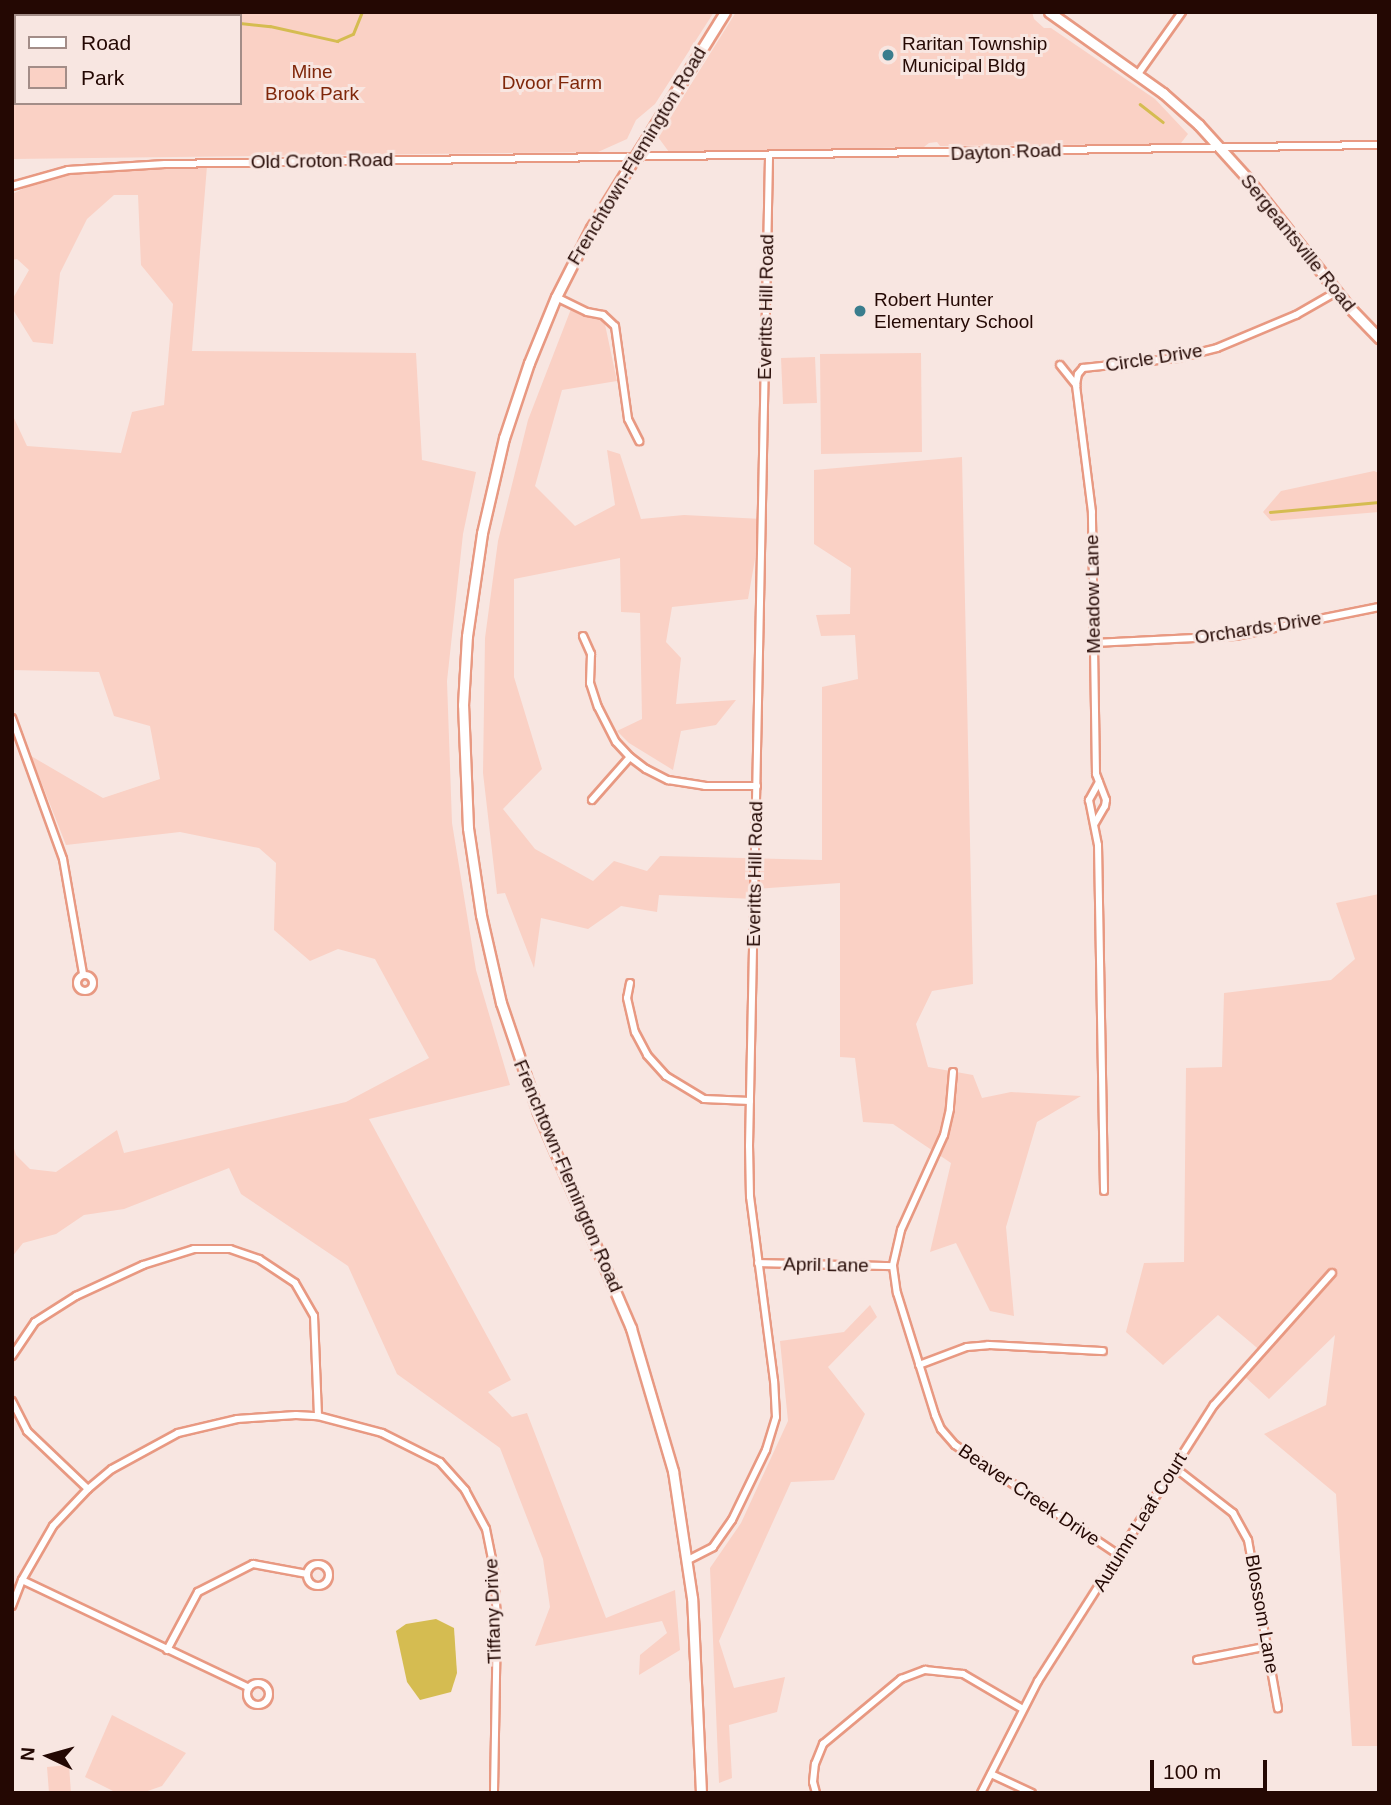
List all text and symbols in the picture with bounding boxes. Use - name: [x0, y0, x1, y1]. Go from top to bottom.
- legend: [14, 14, 242, 105]
- text: Road: [81, 31, 131, 54]
- place label: Raritan Township Municipal Bldg: [902, 33, 1048, 77]
- street label: Frenchtown-Flemington Road: [563, 43, 711, 269]
- marker: Raritan Township Municipal Bldg: [880, 47, 896, 63]
- park label: Mine Brook Park: [265, 61, 359, 105]
- text: Park: [81, 66, 124, 89]
- park label: Dvoor Farm: [502, 72, 602, 94]
- street label: Dayton Road: [950, 139, 1062, 165]
- street label: Old Croton Road: [251, 148, 393, 174]
- street label: Sergeantsville Road: [1236, 170, 1360, 316]
- street label: Everitts Hill Road: [753, 234, 779, 380]
- place label: Robert Hunter Elementary School: [874, 289, 1033, 333]
- marker: Robert Hunter Elementary School: [852, 303, 868, 319]
- street label: Circle Drive: [1104, 339, 1204, 377]
- street label: Meadow Lane: [1081, 534, 1105, 654]
- street label: Orchards Drive: [1193, 607, 1323, 649]
- street label: Everitts Hill Road: [742, 801, 768, 947]
- street label: Frenchtown-Flemington Road: [509, 1056, 627, 1296]
- street label: April Lane: [783, 1253, 869, 1277]
- street label: Beaver Creek Drive: [954, 1439, 1104, 1551]
- street label: Autumn Leaf Court: [1088, 1448, 1192, 1596]
- street label: Blossom Lane: [1240, 1553, 1284, 1675]
- street label: Tiffany Drive: [480, 1558, 506, 1664]
- north arrow: [14, 1721, 84, 1791]
- scale bar: [1153, 1745, 1270, 1789]
- text: N: [17, 1746, 39, 1762]
- text: 100 m: [1163, 1760, 1221, 1783]

